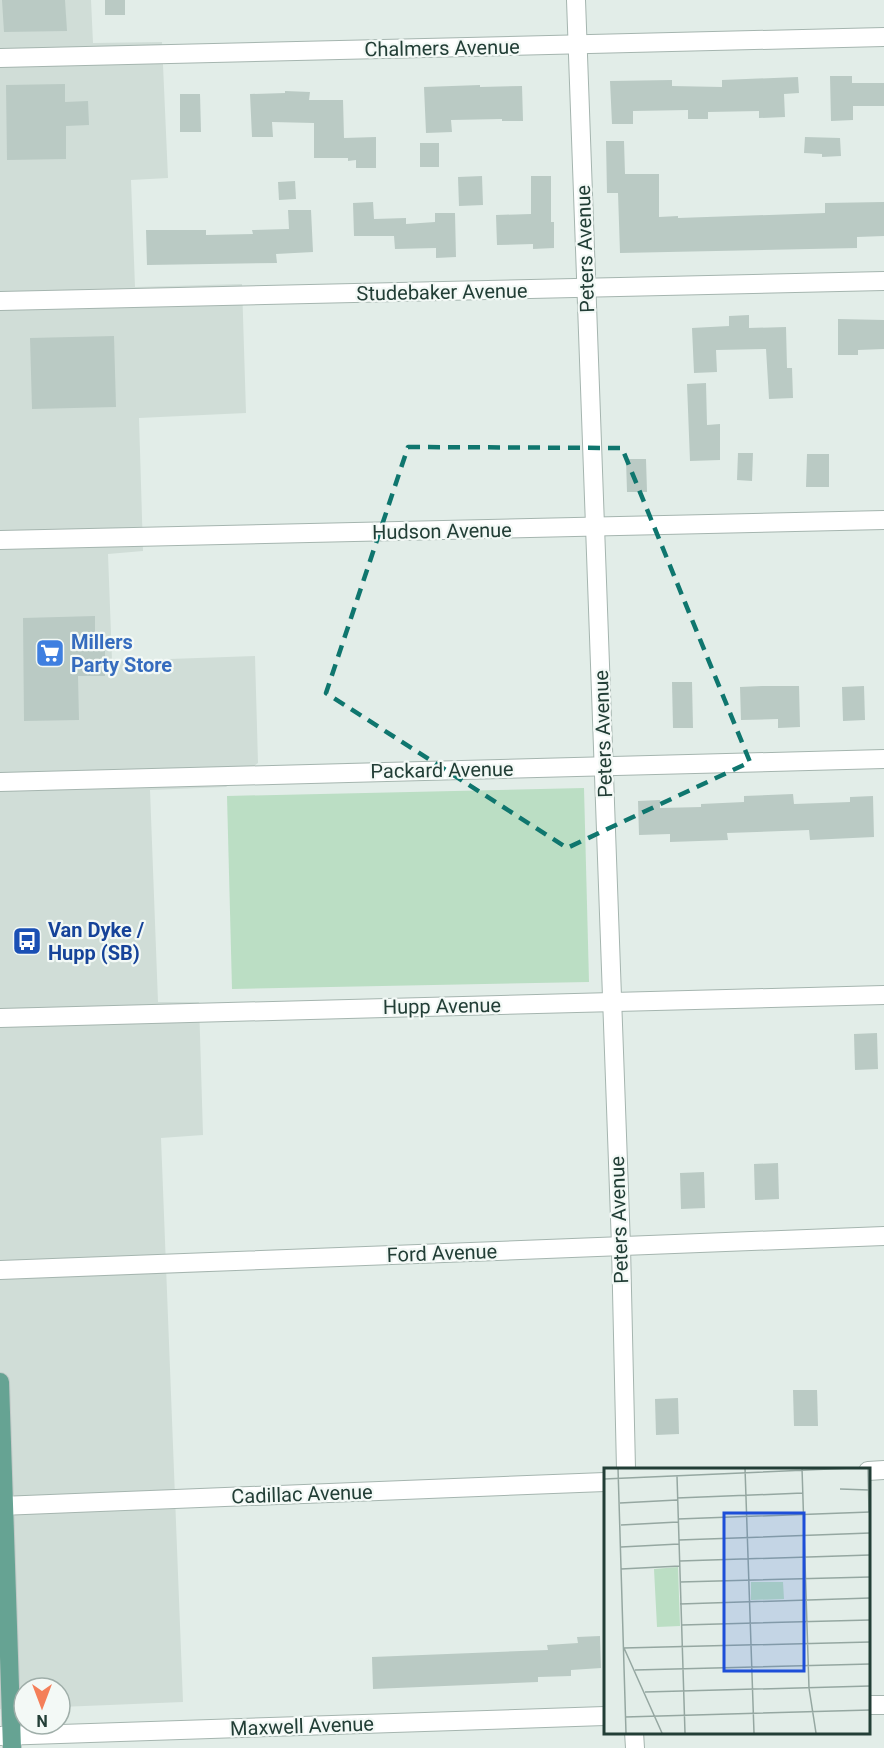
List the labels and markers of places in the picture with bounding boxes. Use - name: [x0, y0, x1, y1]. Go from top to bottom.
- place label: Millers Party Store: [71, 630, 172, 677]
- supermarket icon: Millers Party Store: [34, 637, 66, 669]
- place label: Van Dyke / Hupp (SB): [48, 918, 145, 965]
- bus stop icon: Van Dyke / Hupp (SB): [11, 925, 43, 957]

